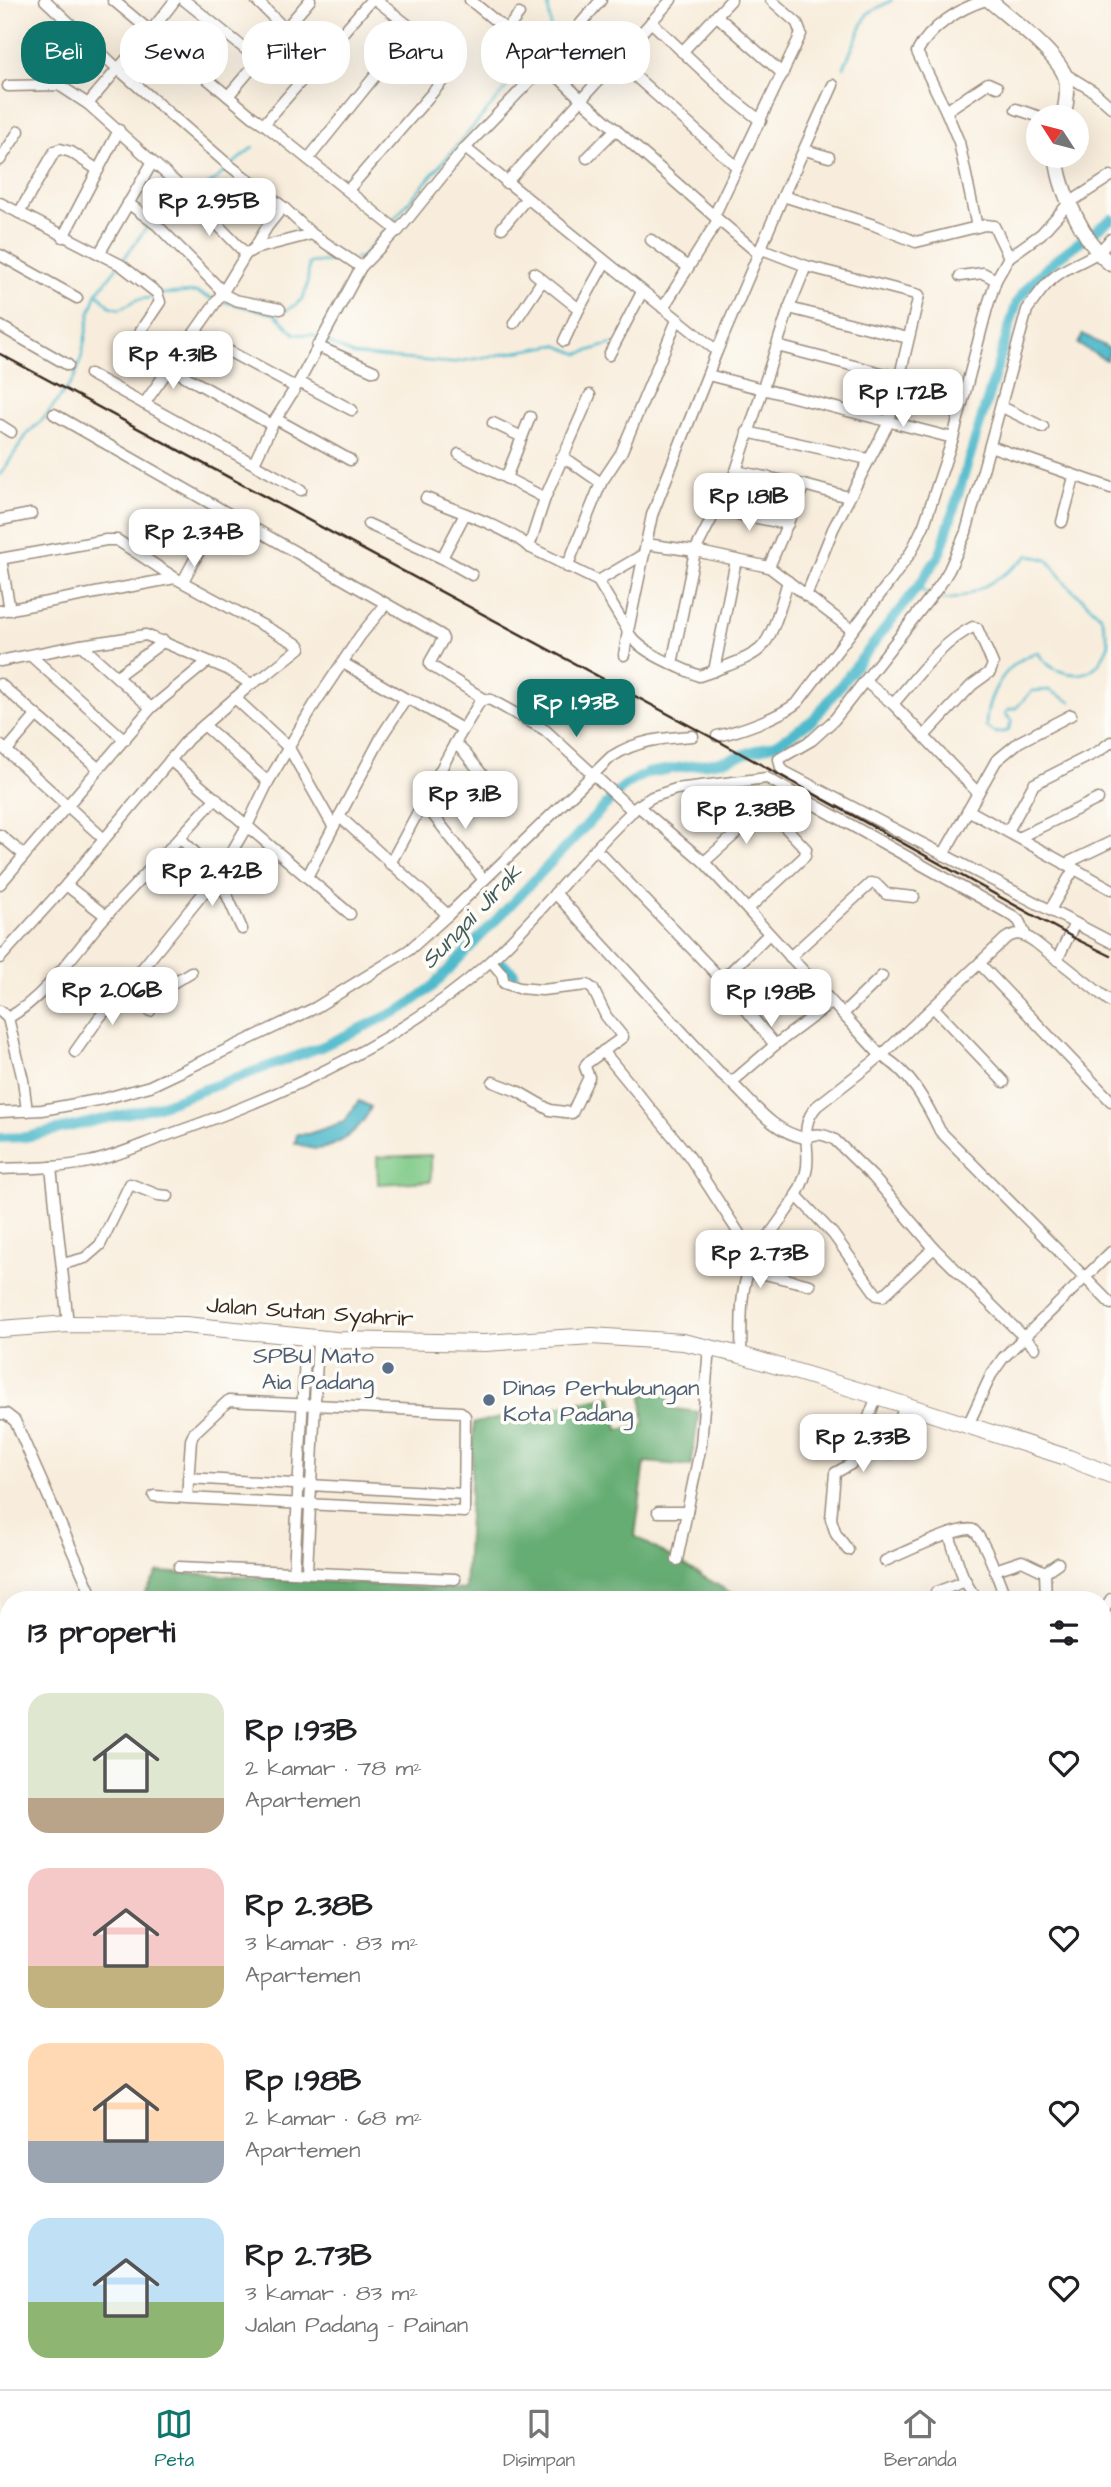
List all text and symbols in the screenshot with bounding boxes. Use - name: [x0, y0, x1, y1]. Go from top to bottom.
- chip: Beli: [21, 21, 106, 84]
- chip: Sewa: [120, 21, 228, 84]
- chip: Filter: [242, 21, 350, 84]
- chip: Baru: [364, 21, 467, 84]
- chip: Apartemen: [481, 21, 650, 84]
- north arrow: [1026, 105, 1088, 168]
- map controls: [1026, 105, 1089, 168]
- pin: Rp 2.95B: [137, 178, 281, 238]
- text: Rp 2.95B: [159, 185, 259, 217]
- pin: Rp 4.31B: [101, 332, 245, 391]
- text: Rp 4.31B: [129, 338, 217, 370]
- pin: Rp 1.72B: [831, 370, 975, 429]
- text: Rp 1.72B: [859, 376, 947, 408]
- pin: Rp 1.81B: [677, 474, 821, 533]
- text: Rp 1.81B: [710, 480, 788, 512]
- pin: Rp 2.34B: [122, 510, 266, 569]
- text: Rp 2.34B: [145, 516, 243, 548]
- pin: Rp 1.93B: [504, 680, 648, 739]
- text: Rp 1.93B: [533, 686, 619, 718]
- pin: Rp 3.1B: [400, 772, 530, 831]
- text: Rp 3.1B: [429, 778, 501, 810]
- pin: Rp 2.38B: [674, 786, 818, 846]
- text: Rp 2.38B: [697, 793, 795, 825]
- pin: Rp 2.42B: [140, 848, 284, 908]
- text: Rp 2.42B: [162, 855, 262, 887]
- water label: Sungai Jirak: [413, 856, 532, 977]
- pin: Rp 2.06B: [40, 968, 184, 1027]
- pin: Rp 1.98B: [699, 970, 843, 1029]
- text: Rp 2.06B: [62, 974, 162, 1006]
- text: Rp 1.98B: [727, 976, 815, 1008]
- pin: Rp 2.73B: [688, 1230, 832, 1290]
- text: Rp 2.73B: [711, 1237, 809, 1269]
- street label: Jalan Sutan Syahrir: [205, 1289, 415, 1336]
- place label: SPBU Mato Aia Padang: [253, 1340, 374, 1399]
- marker: SPBU Mato Aia Padang: [380, 1360, 396, 1376]
- place label: Dinas Perhubungan Kota Padang: [503, 1372, 699, 1431]
- marker: Dinas Perhubungan Kota Padang: [481, 1392, 497, 1408]
- pin: Rp 2.33B: [791, 1414, 935, 1474]
- text: Rp 2.33B: [816, 1421, 910, 1453]
- text: 13 properti: [28, 1612, 175, 1654]
- icon: filters: [1045, 1614, 1083, 1652]
- text: Rp 1.93B: [245, 1710, 357, 1752]
- icon: home: [84, 1721, 168, 1805]
- icon: heart: [1045, 1744, 1083, 1782]
- text: 2 kamar · 78 m²: [245, 1752, 422, 1784]
- text: Apartemen: [245, 1784, 361, 1816]
- text: Rp 2.38B: [245, 1885, 373, 1927]
- icon: home: [84, 1896, 168, 1980]
- icon: heart: [1045, 1919, 1083, 1957]
- text: 3 kamar · 83 m²: [245, 1927, 418, 1959]
- text: Apartemen: [245, 1959, 361, 1991]
- text: Rp 1.98B: [245, 2060, 361, 2102]
- icon: home: [84, 2071, 168, 2155]
- icon: heart: [1045, 2094, 1083, 2132]
- text: 2 kamar · 68 m²: [245, 2102, 422, 2134]
- text: Apartemen: [245, 2134, 361, 2166]
- text: Rp 2.73B: [245, 2235, 372, 2277]
- icon: home: [84, 2246, 168, 2330]
- icon: heart: [1045, 2269, 1083, 2307]
- text: 3 kamar · 83 m²: [245, 2277, 418, 2309]
- text: Jalan Padang - Painan: [245, 2309, 468, 2341]
- tab: Peta: [154, 2405, 194, 2474]
- tab: Disimpan: [503, 2405, 575, 2474]
- tab: Beranda: [884, 2405, 957, 2474]

